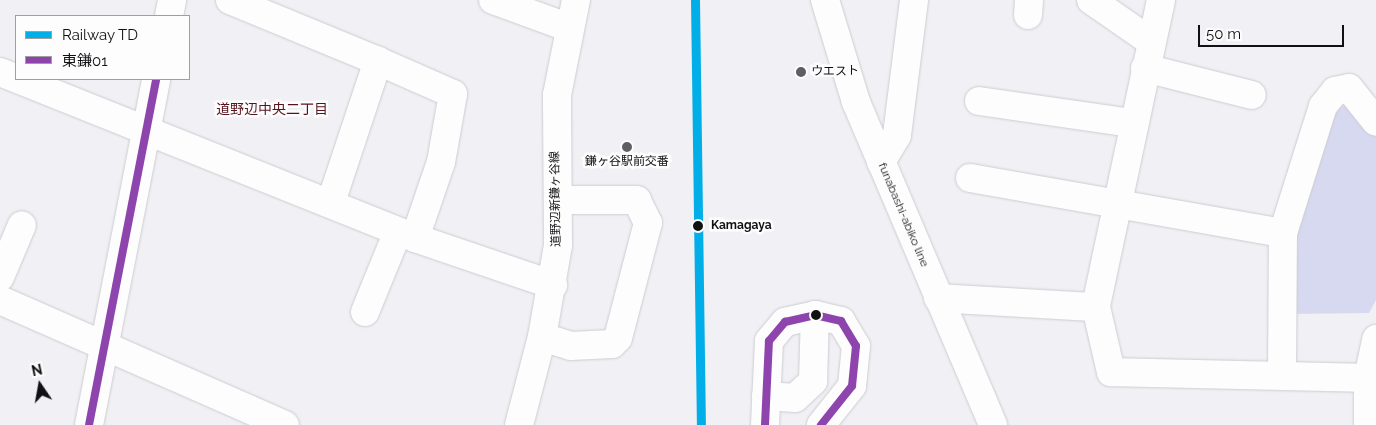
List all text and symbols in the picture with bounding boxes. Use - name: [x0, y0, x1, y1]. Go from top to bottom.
- legend: [15, 15, 190, 80]
- scale bar: [1201, 15, 1347, 47]
- text: 50 m: [1206, 25, 1241, 43]
- text: Railway TD: [62, 26, 138, 44]
- text: 東鎌01: [62, 52, 108, 70]
- place label: ウエスト: [811, 65, 859, 79]
- marker: ウエスト: [795, 66, 807, 78]
- district label: 道野辺中央二丁目: [216, 101, 328, 117]
- marker: 鎌ヶ谷駅前交番: [621, 141, 633, 153]
- street label: 道野辺新鎌ヶ谷線: [548, 151, 564, 247]
- place label: 鎌ヶ谷駅前交番: [585, 155, 669, 169]
- street label: funabashi-abiko line: [875, 161, 931, 269]
- marker: Kamagaya: [689, 217, 707, 235]
- place label: Kamagaya: [711, 219, 772, 233]
- unlabelled marker: [811, 310, 821, 320]
- north arrow: [15, 360, 65, 410]
- text: N: [30, 361, 44, 379]

